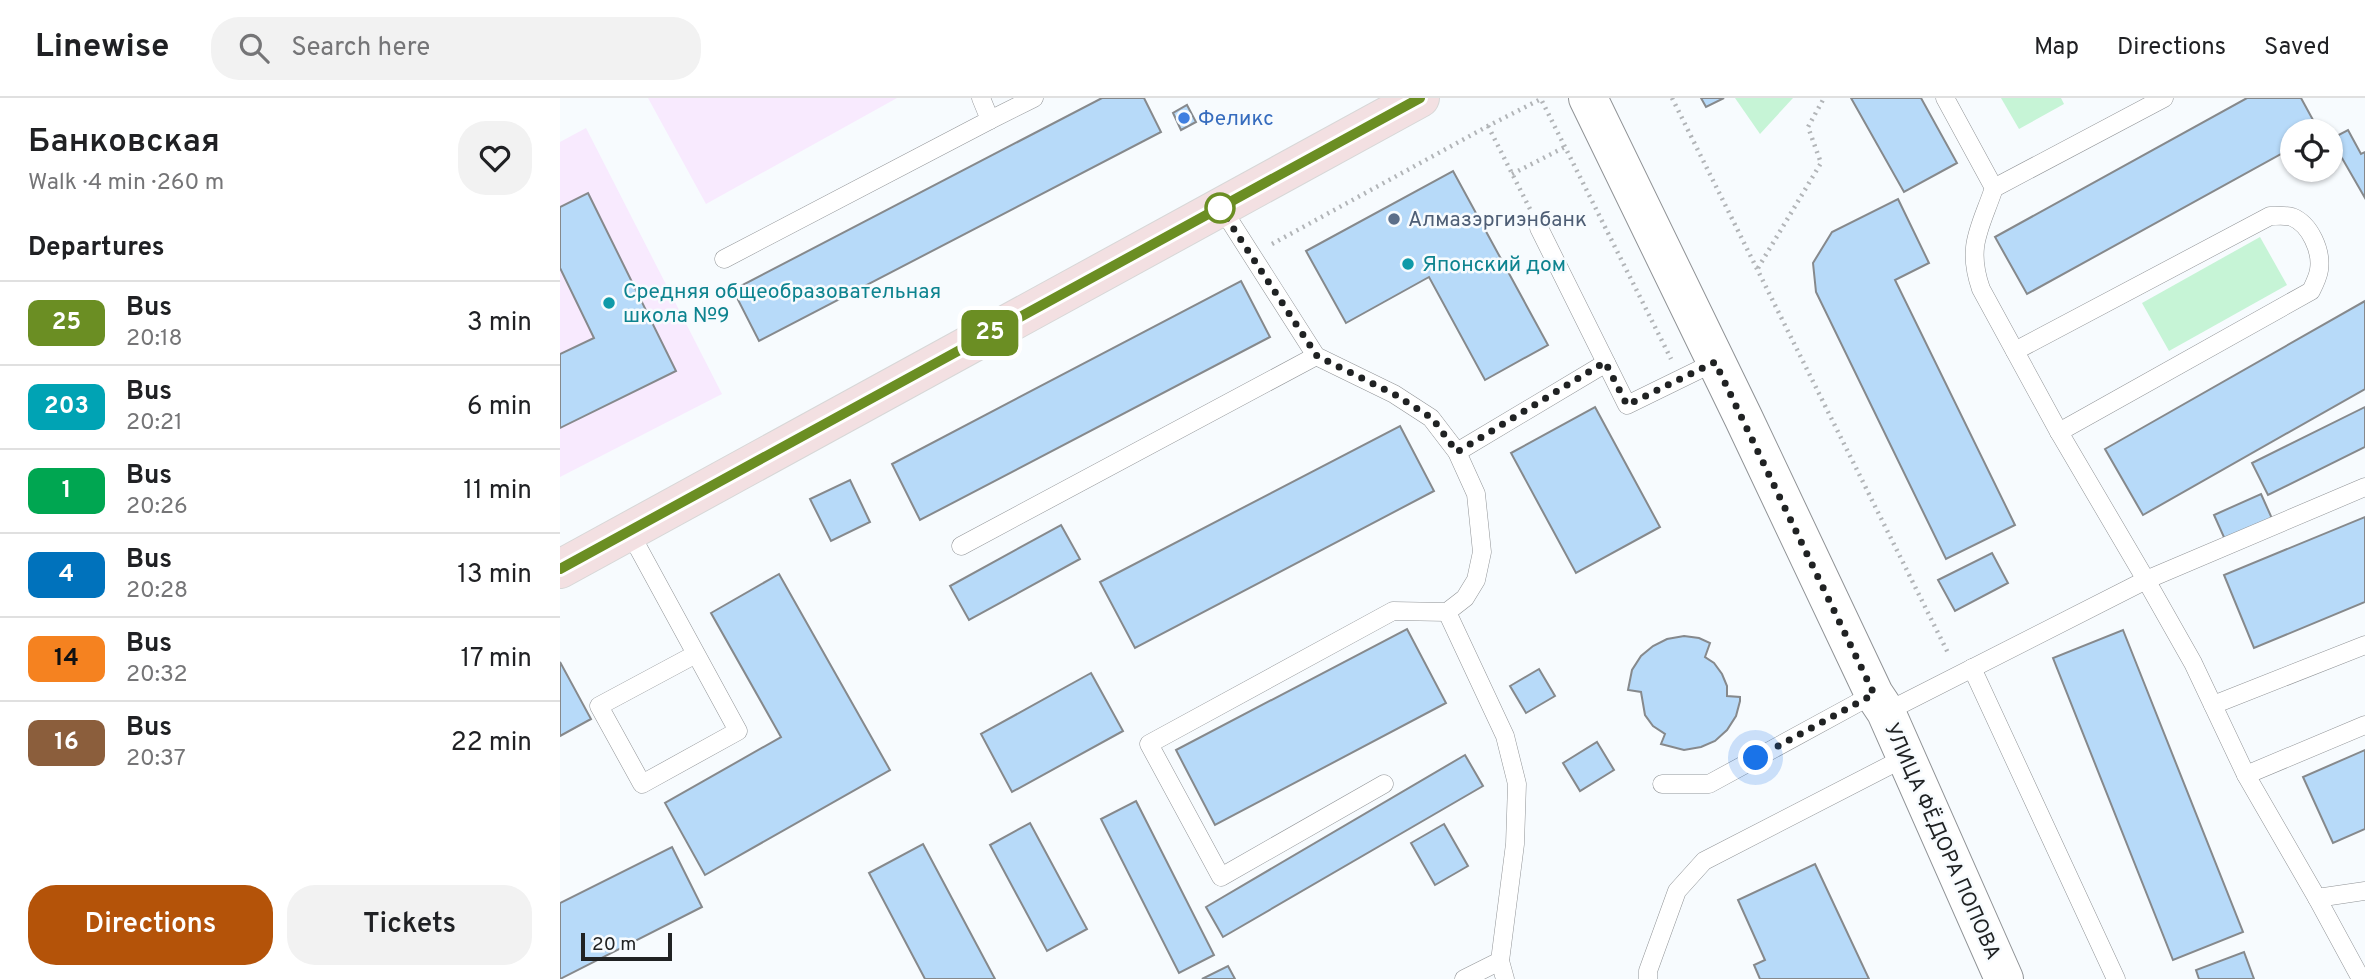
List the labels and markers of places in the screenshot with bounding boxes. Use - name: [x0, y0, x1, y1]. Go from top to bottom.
- place label: Феликс: [1198, 106, 1274, 133]
- marker: Феликс: [1176, 110, 1192, 126]
- unlabelled marker: [1205, 193, 1235, 223]
- place label: Алмазэргиэнбанк: [1408, 207, 1587, 234]
- marker: Алмазэргиэнбанк: [1386, 211, 1402, 227]
- place label: Японский дом: [1422, 252, 1566, 279]
- marker: Японский дом: [1400, 256, 1416, 272]
- place label: Средняя общеобразовательная школа №9: [623, 279, 941, 330]
- marker: Средняя общеобразовательная школа №9: [601, 295, 617, 311]

